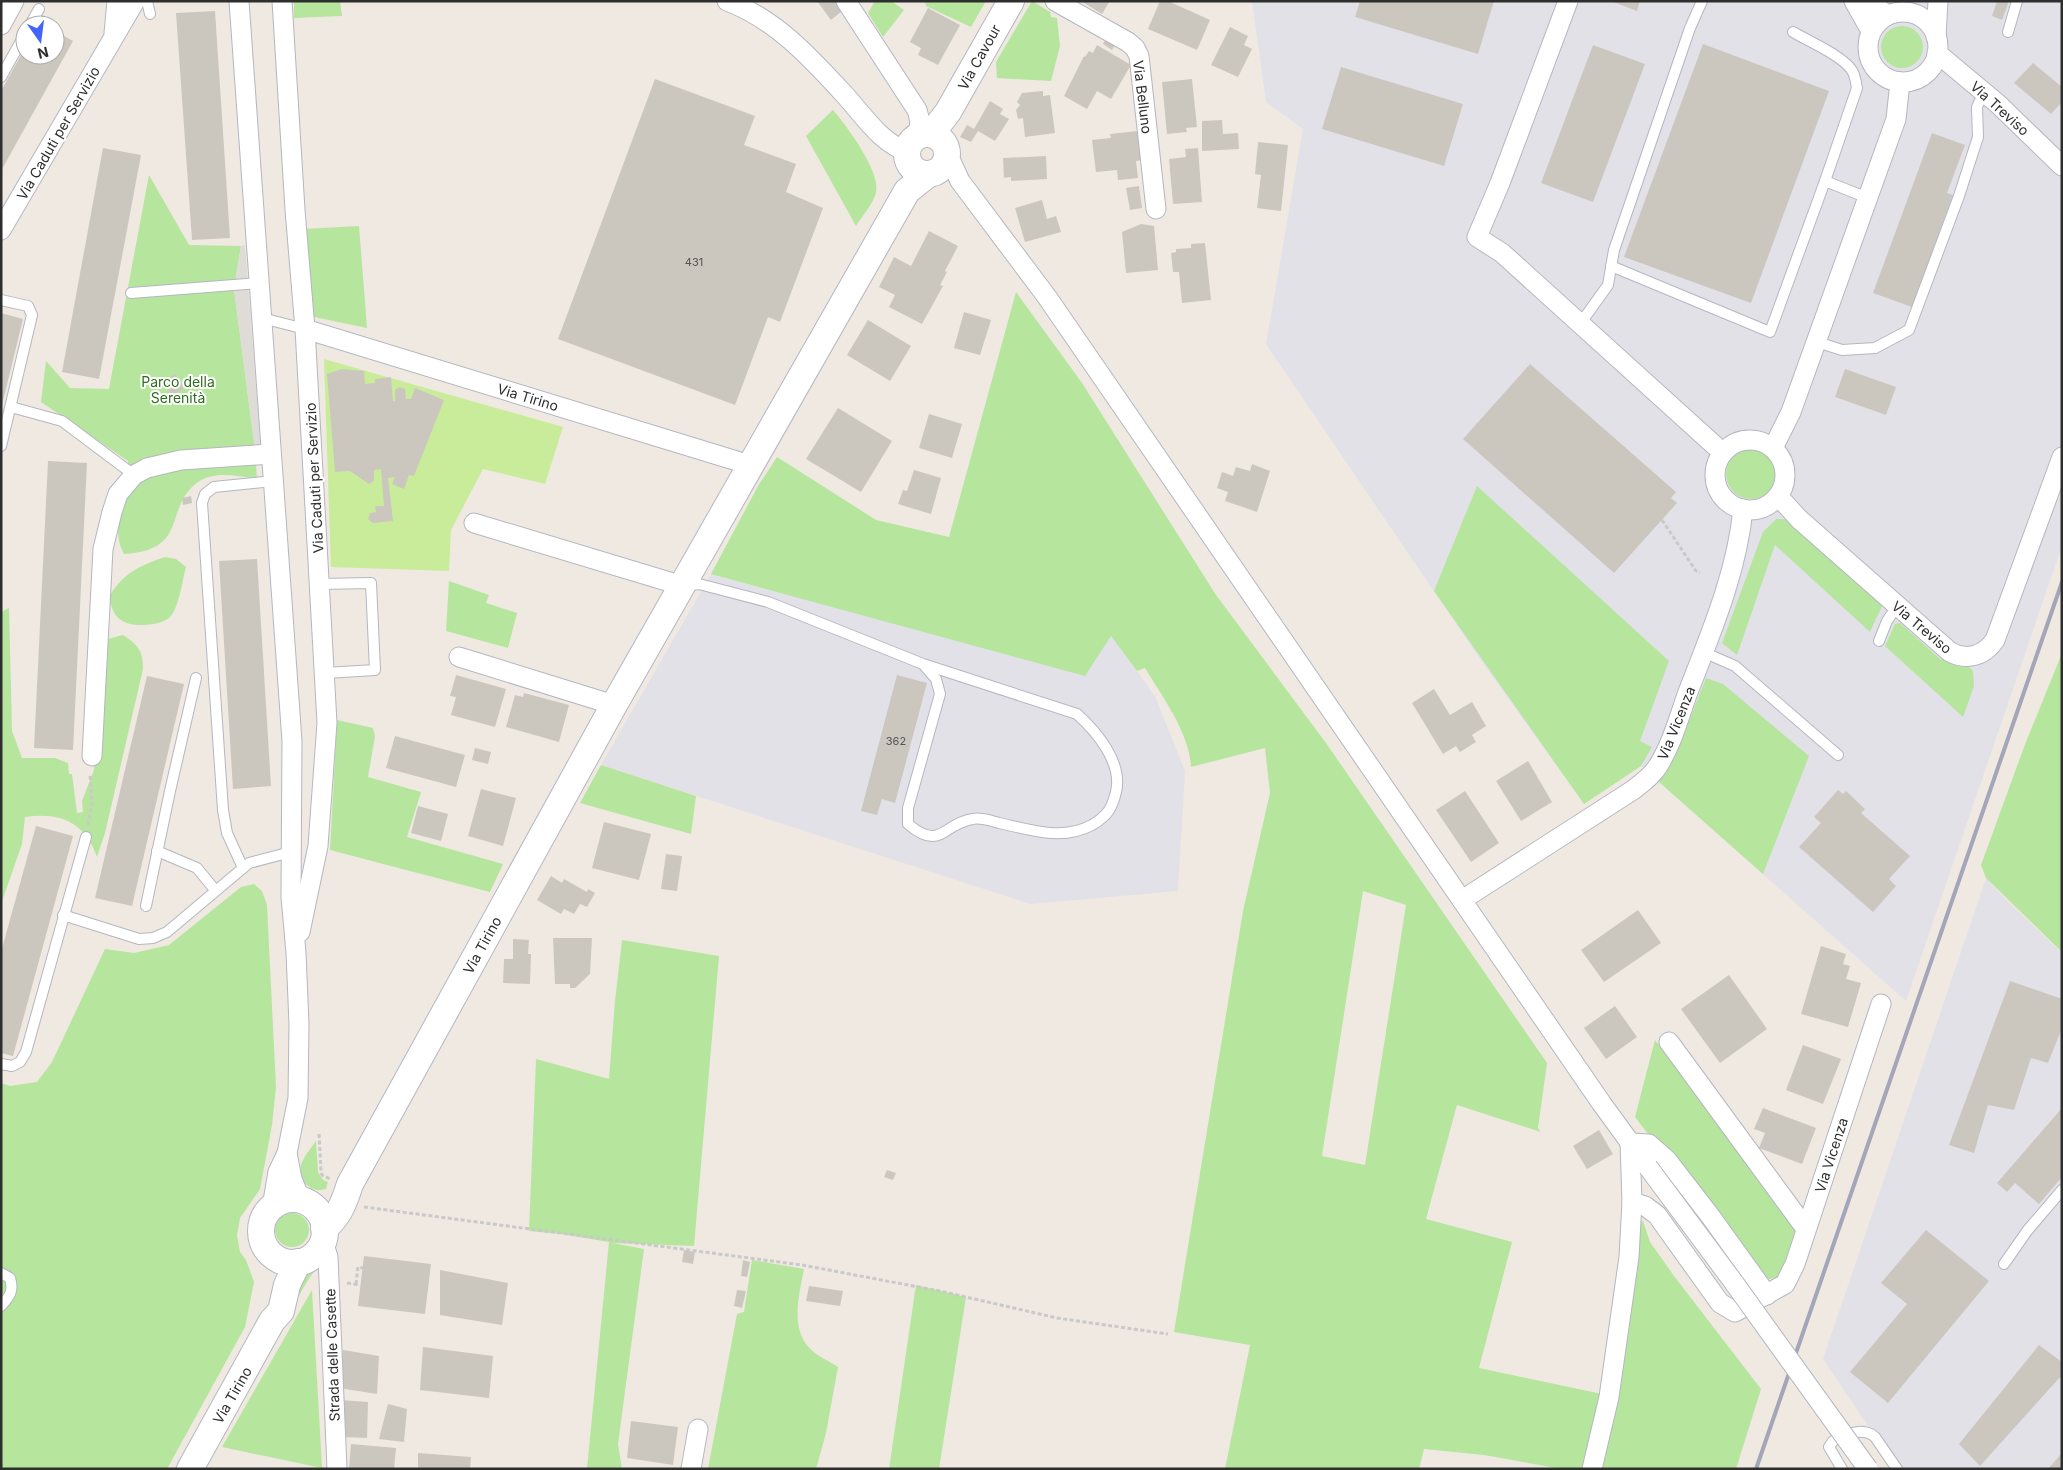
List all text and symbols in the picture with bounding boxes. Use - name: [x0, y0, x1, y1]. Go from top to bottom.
- north arrow: [15, 15, 65, 65]
- street label: Via Cavour: [954, 21, 1004, 93]
- text: N: [36, 44, 50, 63]
- street label: Via Belluno: [1130, 59, 1156, 135]
- street label: Via Caduti per Servizio: [13, 63, 103, 203]
- street label: Via Treviso: [1967, 77, 2033, 139]
- house number: 431: [685, 255, 703, 269]
- park label: Parco della Serenità: [141, 373, 215, 406]
- street label: Via Tirino: [495, 380, 561, 414]
- street label: Via Caduti per Servizio: [302, 402, 326, 554]
- street label: Via Treviso: [1889, 597, 1955, 657]
- street label: Via Vicenza: [1654, 684, 1698, 762]
- house number: 362: [886, 734, 906, 748]
- street label: Via Tirino: [459, 913, 505, 977]
- street label: Via Vicenza: [1811, 1115, 1851, 1195]
- street label: Strada delle Casette: [321, 1288, 343, 1422]
- street label: Via Tirino: [209, 1364, 255, 1426]

